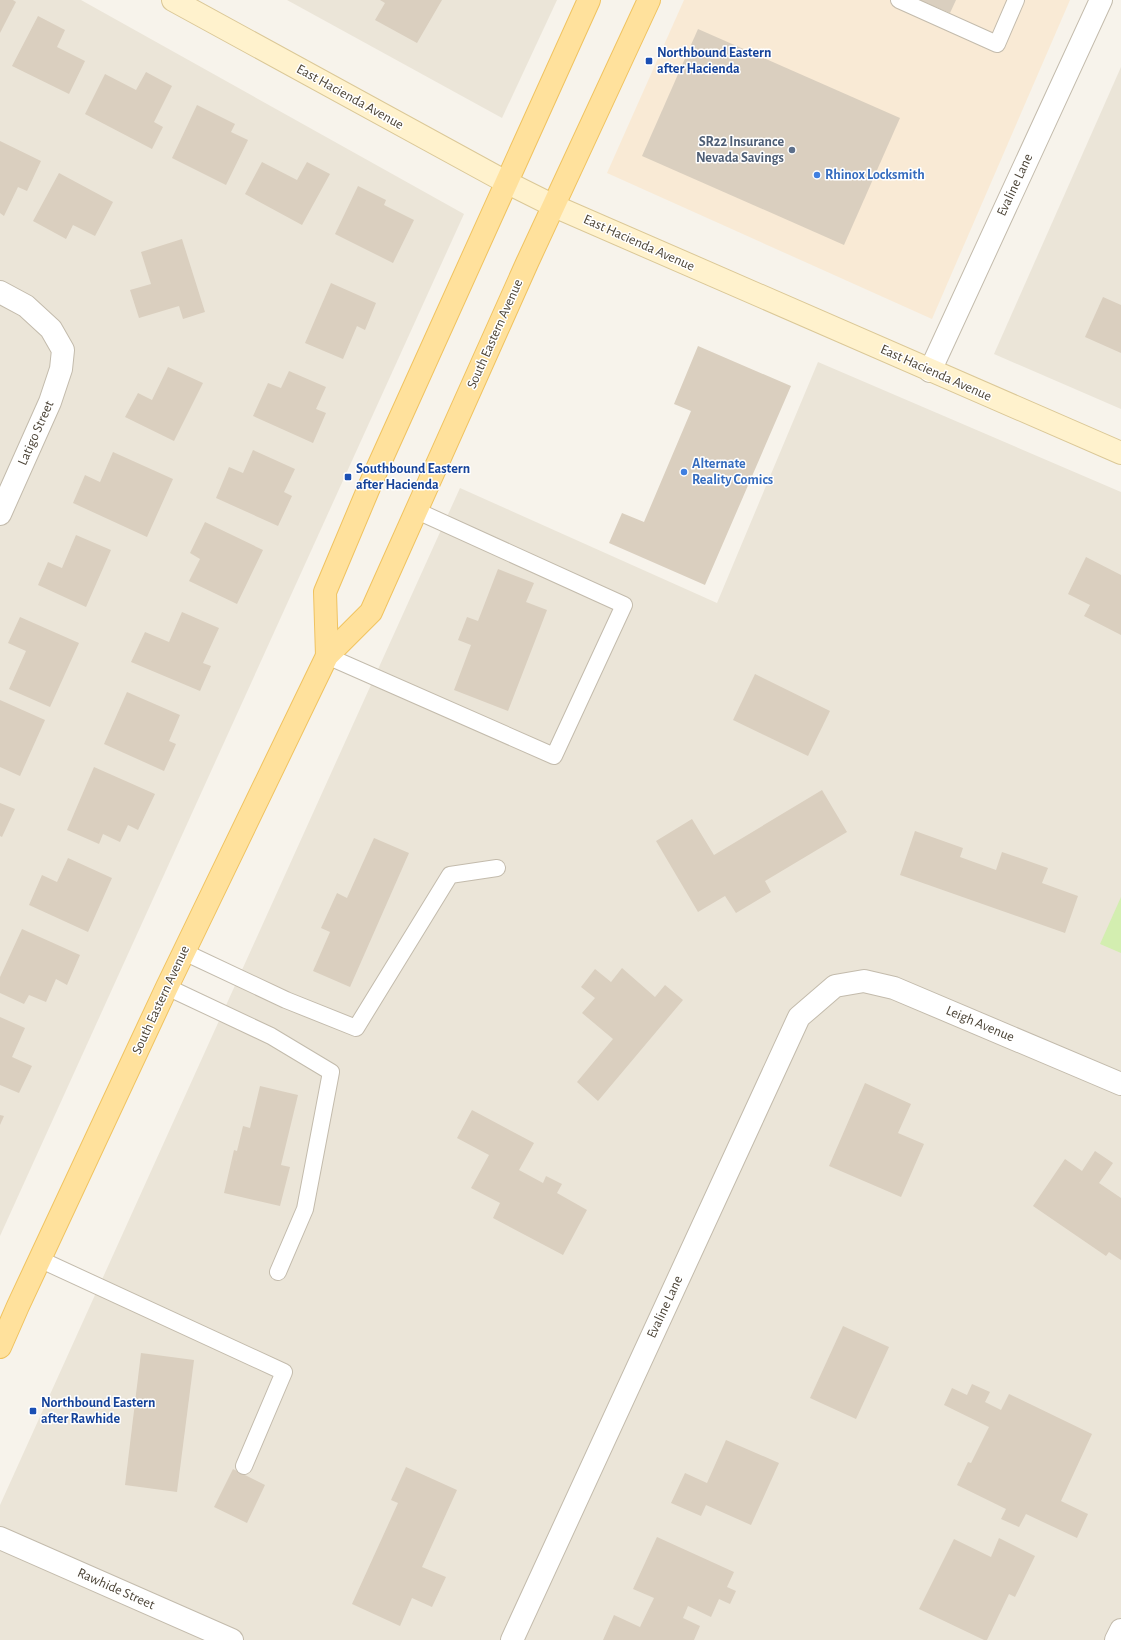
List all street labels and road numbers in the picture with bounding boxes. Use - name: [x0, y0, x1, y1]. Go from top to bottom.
- street label: East Hacienda Avenue: [294, 62, 406, 132]
- street label: Evaline Lane: [994, 152, 1036, 218]
- street label: East Hacienda Avenue: [581, 212, 697, 274]
- street label: South Eastern Avenue: [465, 277, 525, 391]
- street label: East Hacienda Avenue: [878, 342, 994, 404]
- street label: Latigo Street: [16, 398, 57, 467]
- street label: South Eastern Avenue: [130, 944, 192, 1056]
- street label: Leigh Avenue: [944, 1003, 1016, 1045]
- street label: Evaline Lane: [644, 1274, 686, 1340]
- street label: Rawhide Street: [75, 1566, 157, 1612]

